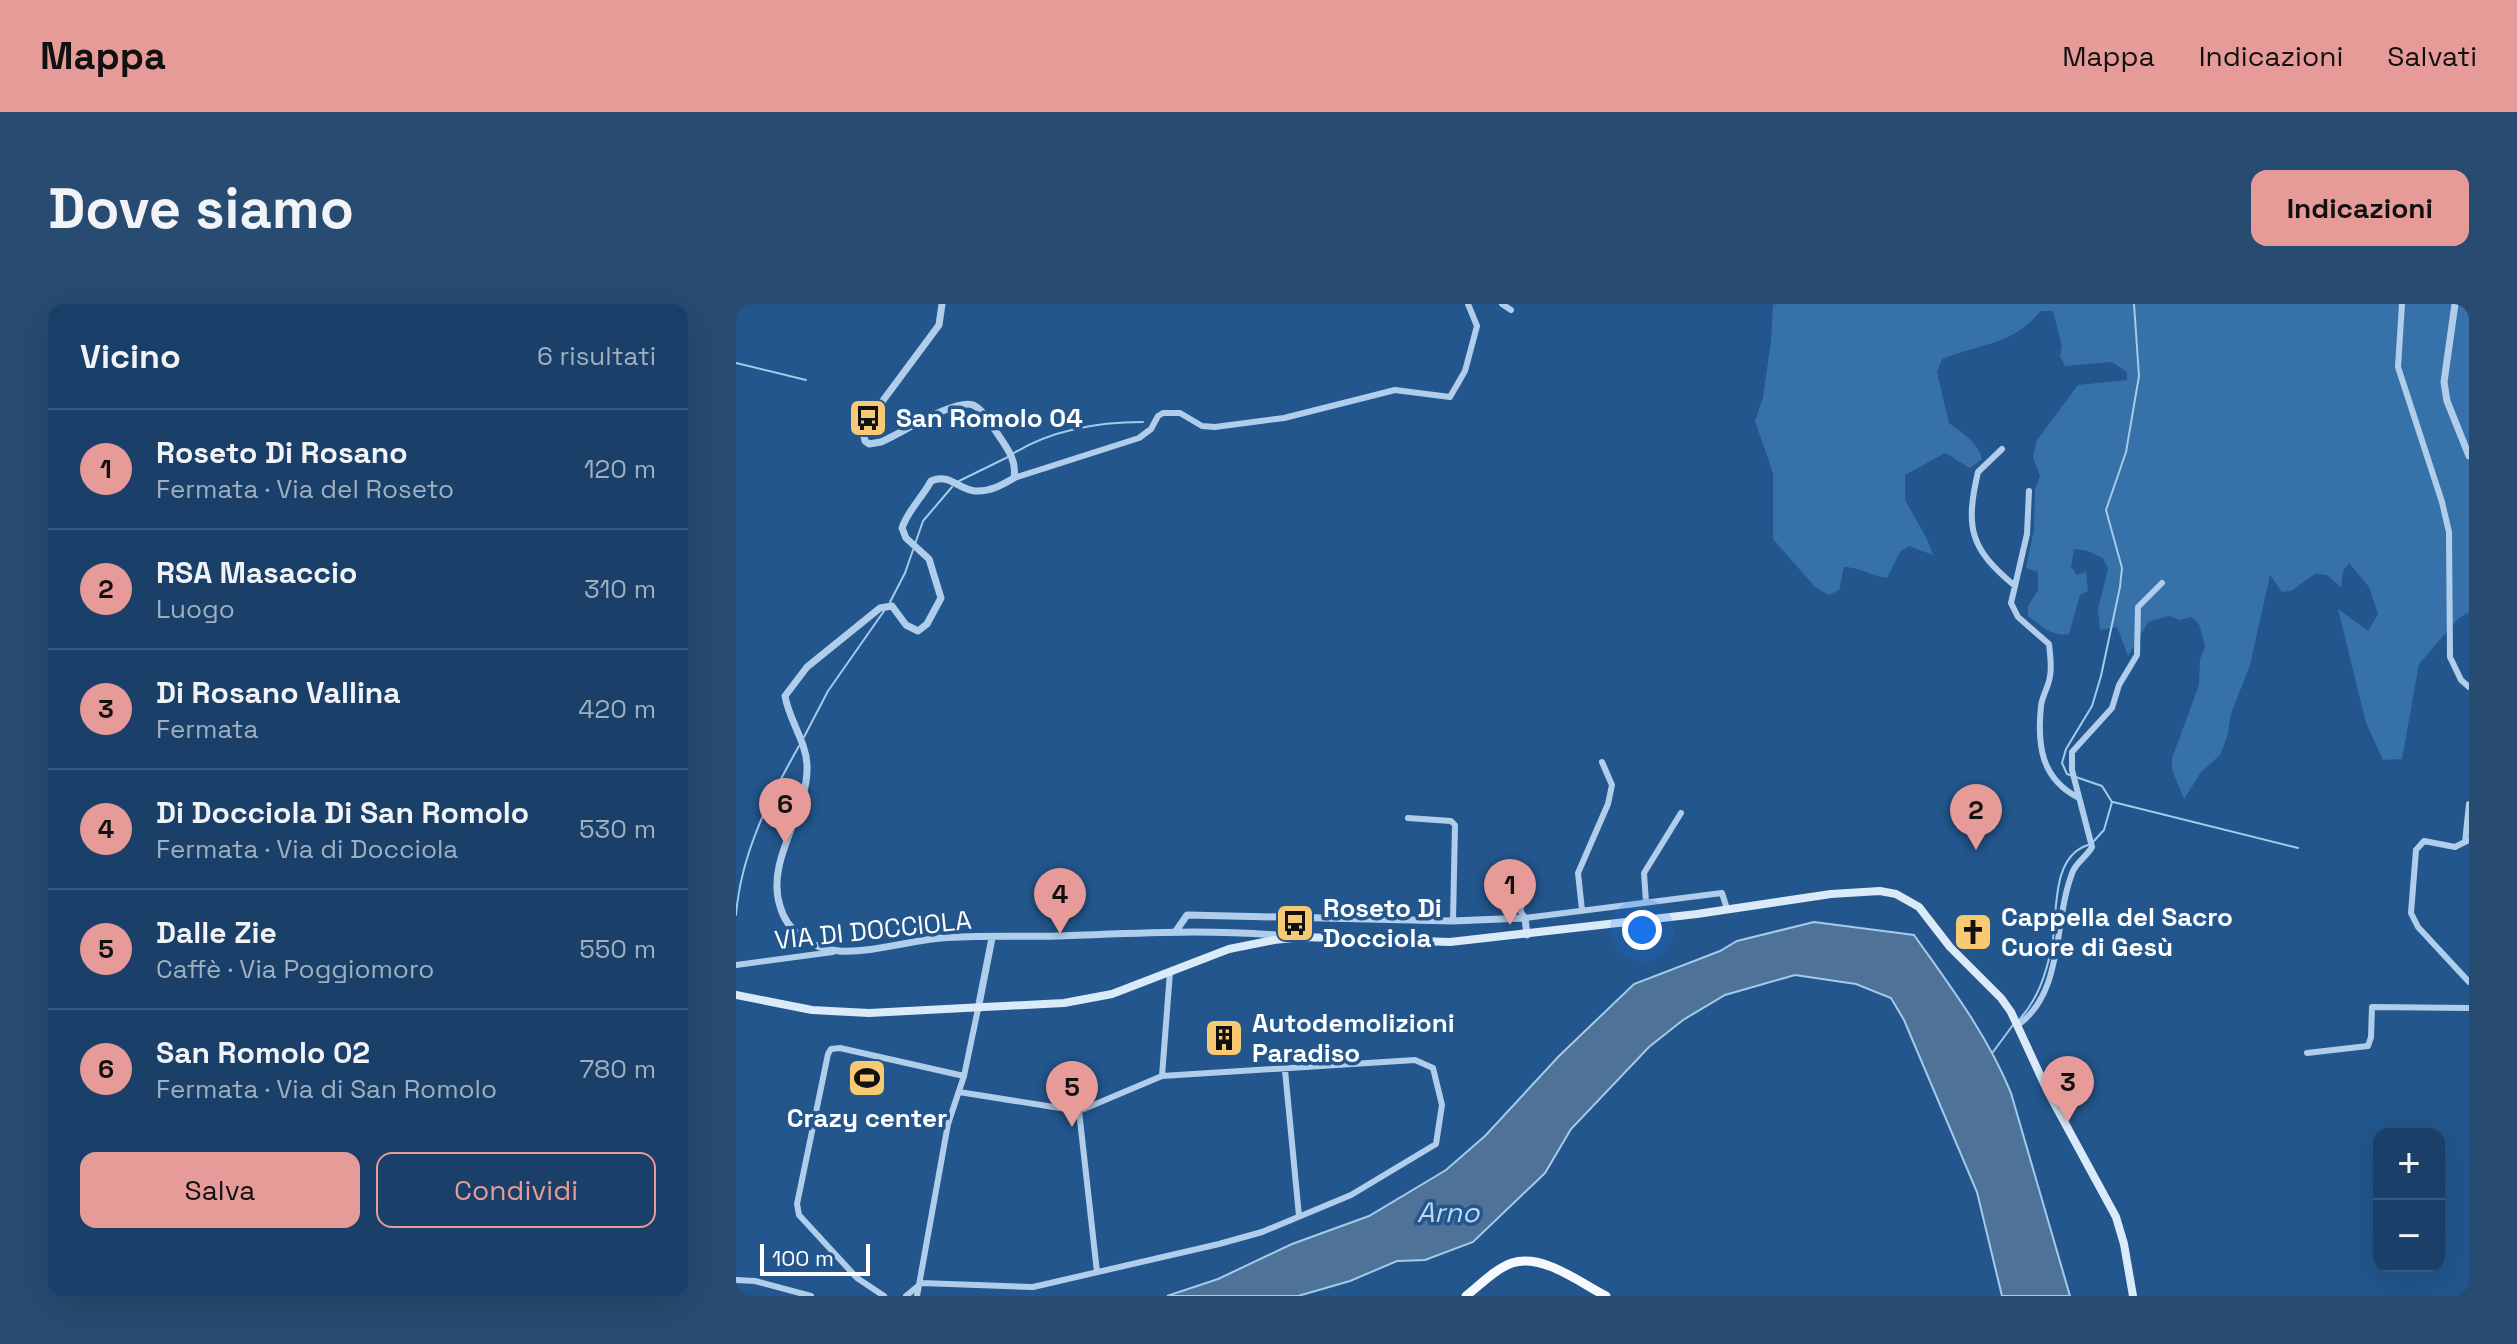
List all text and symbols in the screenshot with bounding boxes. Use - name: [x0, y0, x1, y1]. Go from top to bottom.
- text: Mappa: [40, 32, 166, 80]
- text: Mappa: [2062, 38, 2155, 74]
- text: Indicazioni: [2199, 38, 2343, 74]
- text: Salvati: [2387, 38, 2477, 74]
- button: Indicazioni: [2251, 170, 2469, 246]
- text: Dove siamo: [48, 173, 354, 244]
- text: Vicino: [80, 335, 181, 378]
- text: 6 risultati: [537, 339, 656, 373]
- bus stop icon: San Romolo 04: [847, 397, 889, 439]
- place label: San Romolo 04: [896, 401, 1083, 435]
- text: Roseto Di Rosano: [156, 433, 408, 472]
- text: 1: [100, 452, 112, 486]
- text: 120 m: [584, 452, 656, 486]
- text: Fermata · Via del Roseto: [156, 472, 454, 506]
- text: RSA Masaccio: [156, 553, 357, 592]
- text: 2: [98, 572, 114, 606]
- text: 310 m: [584, 572, 656, 606]
- text: Luogo: [156, 592, 235, 626]
- text: Di Rosano Vallina: [156, 673, 401, 712]
- text: 3: [98, 692, 114, 726]
- text: 420 m: [578, 692, 656, 726]
- text: Fermata: [156, 712, 258, 746]
- pin: 6: [759, 778, 811, 844]
- pin: 2: [1950, 784, 2002, 850]
- text: Di Docciola Di San Romolo: [156, 793, 529, 832]
- text: 4: [98, 812, 114, 846]
- text: 530 m: [579, 812, 656, 846]
- text: Fermata · Via di Docciola: [156, 832, 458, 866]
- pin: 1: [1484, 859, 1536, 925]
- pin: 4: [1034, 868, 1086, 934]
- place label: Roseto Di Docciola: [1323, 891, 1442, 955]
- place label: Cappella del Sacro Cuore di Gesù: [2001, 900, 2233, 964]
- bus stop icon: Roseto Di Docciola: [1274, 902, 1316, 944]
- street label: VIA DI DOCCIOLA: [773, 903, 973, 957]
- your location: [1622, 910, 1662, 950]
- church icon: Cappella del Sacro Cuore di Gesù: [1952, 911, 1994, 953]
- text: Dalle Zie: [156, 913, 277, 952]
- text: 5: [98, 932, 114, 966]
- text: 550 m: [579, 932, 656, 966]
- text: Caffè · Via Poggiomoro: [156, 952, 434, 986]
- place label: Autodemolizioni Paradiso: [1252, 1006, 1455, 1070]
- building icon: Autodemolizioni Paradiso: [1203, 1017, 1245, 1059]
- text: San Romolo 02: [156, 1033, 370, 1072]
- text: 6: [98, 1052, 114, 1086]
- text: 780 m: [580, 1052, 656, 1086]
- pin: 3: [2042, 1056, 2094, 1122]
- sports icon: Crazy center: [846, 1057, 888, 1099]
- pin: 5: [1046, 1061, 1098, 1127]
- text: Fermata · Via di San Romolo: [156, 1072, 497, 1106]
- place label: Crazy center: [787, 1101, 947, 1135]
- map controls: [2373, 1128, 2445, 1272]
- button: +: [2373, 1128, 2445, 1200]
- button: Salva: [80, 1152, 360, 1228]
- button: Condividi: [376, 1152, 656, 1228]
- water label: Arno: [1417, 1194, 1480, 1230]
- button: −: [2373, 1200, 2445, 1272]
- scale bar: [760, 1240, 870, 1276]
- text: 100 m: [772, 1244, 834, 1272]

